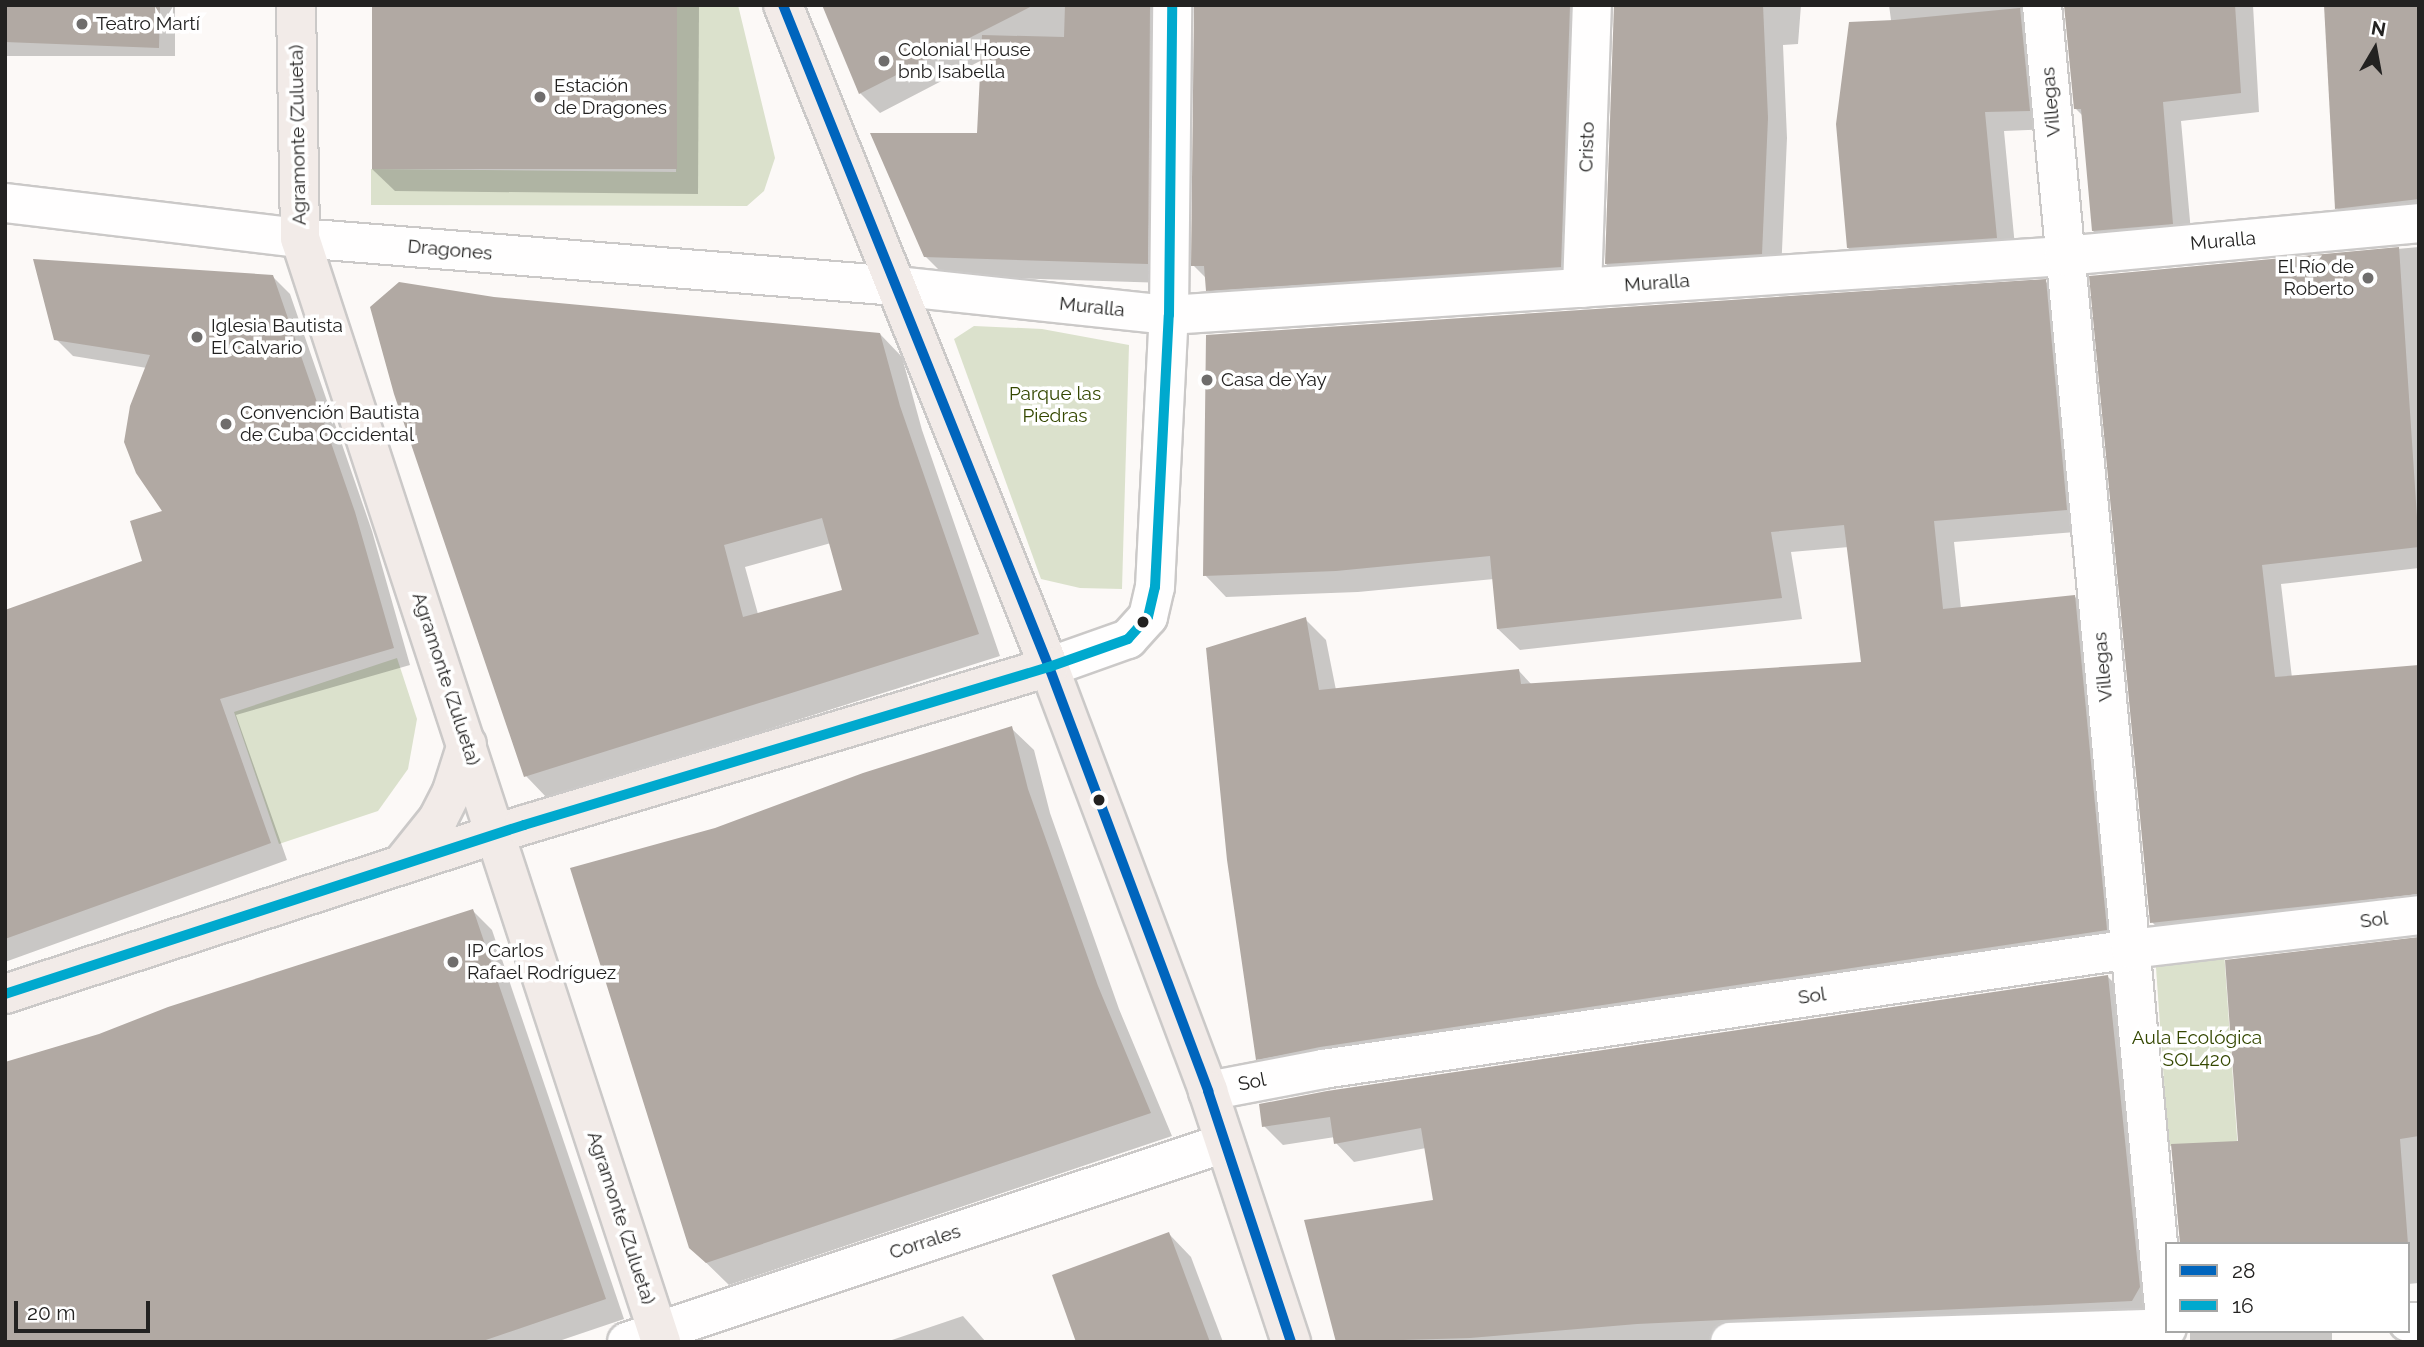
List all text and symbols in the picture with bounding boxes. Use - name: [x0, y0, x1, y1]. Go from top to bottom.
- place label: Teatro Martí: [96, 13, 200, 35]
- north arrow: [2340, 14, 2410, 84]
- marker: Teatro Martí: [74, 16, 90, 32]
- text: N: [2370, 16, 2388, 40]
- place label: Colonial House bnb Isabella: [898, 39, 1031, 83]
- street label: Agramonte (Zulueta): [285, 44, 311, 226]
- marker: Colonial House bnb Isabella: [876, 53, 892, 69]
- street label: Villegas: [2037, 66, 2065, 138]
- place label: Estación de Dragones: [554, 75, 667, 119]
- marker: Estación de Dragones: [532, 89, 548, 105]
- street label: Cristo: [1575, 121, 1599, 173]
- street label: Muralla: [2189, 227, 2257, 255]
- street label: Dragones: [407, 235, 493, 265]
- place label: El Río de Roberto: [2277, 256, 2354, 300]
- street label: Muralla: [1623, 269, 1691, 297]
- marker: El Río de Roberto: [2360, 270, 2376, 286]
- street label: Muralla: [1058, 292, 1126, 322]
- place label: Iglesia Bautista El Calvario: [211, 315, 343, 359]
- marker: Iglesia Bautista El Calvario: [189, 329, 205, 345]
- place label: Casa de Yay: [1221, 369, 1328, 391]
- marker: Casa de Yay: [1199, 372, 1215, 388]
- park label: Parque las Piedras: [1009, 383, 1101, 427]
- place label: Convención Bautista de Cuba Occidental: [240, 402, 420, 446]
- marker: Convención Bautista de Cuba Occidental: [218, 416, 234, 432]
- street label: Agramonte (Zulueta): [407, 590, 485, 768]
- unlabelled marker: [1136, 615, 1150, 629]
- street label: Villegas: [2089, 631, 2117, 703]
- unlabelled marker: [1092, 793, 1106, 807]
- street label: Sol: [2359, 907, 2389, 933]
- place label: IP Carlos Rafael Rodríguez: [467, 940, 617, 984]
- marker: IP Carlos Rafael Rodríguez: [445, 954, 461, 970]
- street label: Sol: [1797, 983, 1827, 1009]
- park label: Aula Ecológica SOL420: [2132, 1027, 2262, 1071]
- street label: Sol: [1236, 1068, 1268, 1096]
- street label: Agramonte (Zulueta): [582, 1129, 660, 1307]
- street label: Corrales: [887, 1220, 963, 1264]
- legend: [2165, 1242, 2410, 1333]
- text: 28: [2232, 1258, 2255, 1283]
- scale bar: [18, 1288, 154, 1332]
- text: 16: [2232, 1293, 2254, 1318]
- text: 20 m: [27, 1300, 75, 1325]

